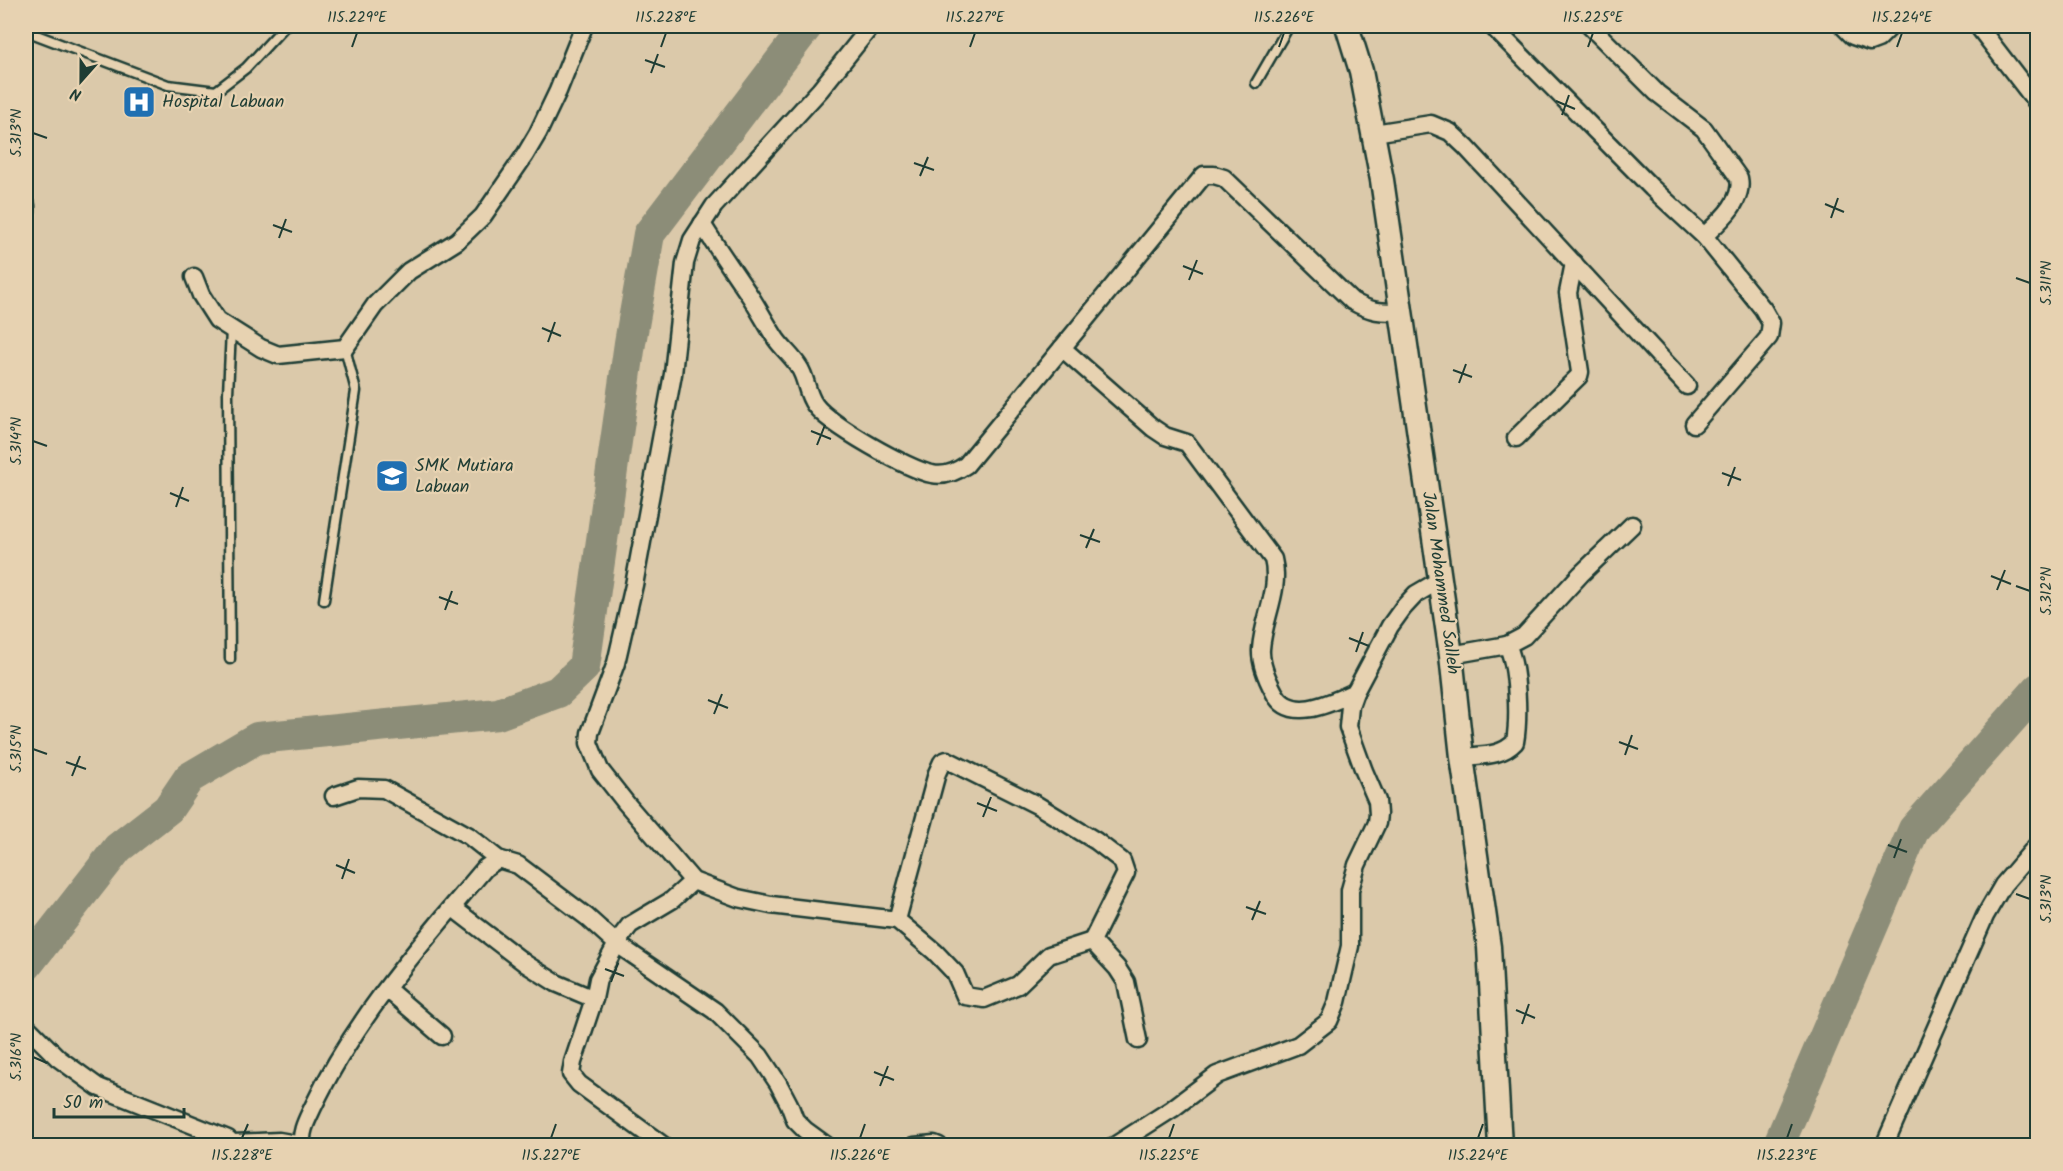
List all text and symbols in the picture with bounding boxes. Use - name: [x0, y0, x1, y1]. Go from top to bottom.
- text: 115.229°E: [327, 6, 388, 30]
- text: 115.228°E: [635, 6, 698, 30]
- text: 115.227°E: [945, 6, 1006, 30]
- text: 115.226°E: [1254, 6, 1316, 30]
- text: 115.225°E: [1563, 6, 1624, 30]
- text: 115.224°E: [1872, 6, 1934, 30]
- north arrow: [51, 51, 111, 111]
- text: N: [67, 80, 85, 107]
- hospital icon: Hospital Labuan: [121, 84, 157, 120]
- place label: Hospital Labuan: [162, 88, 284, 117]
- text: 5.313°N: [5, 109, 29, 157]
- text: 5.311°N: [2035, 261, 2059, 305]
- text: 5.314°N: [5, 417, 29, 465]
- place label: SMK Mutiara Labuan: [415, 452, 514, 502]
- school or university icon: SMK Mutiara Labuan: [374, 458, 410, 494]
- street label: Jalan Mohammed Salleh: [1413, 490, 1467, 676]
- text: 5.312°N: [2035, 567, 2059, 615]
- text: 5.315°N: [5, 725, 29, 773]
- text: 5.313°N: [2035, 875, 2059, 923]
- text: 5.316°N: [5, 1033, 29, 1081]
- scale bar: [54, 1081, 184, 1119]
- text: 50 m: [63, 1089, 103, 1118]
- text: 115.228°E: [211, 1144, 274, 1168]
- text: 115.227°E: [521, 1144, 582, 1168]
- text: 115.226°E: [830, 1144, 892, 1168]
- text: 115.225°E: [1139, 1144, 1200, 1168]
- text: 115.224°E: [1448, 1144, 1510, 1168]
- text: 115.223°E: [1757, 1144, 1819, 1168]

